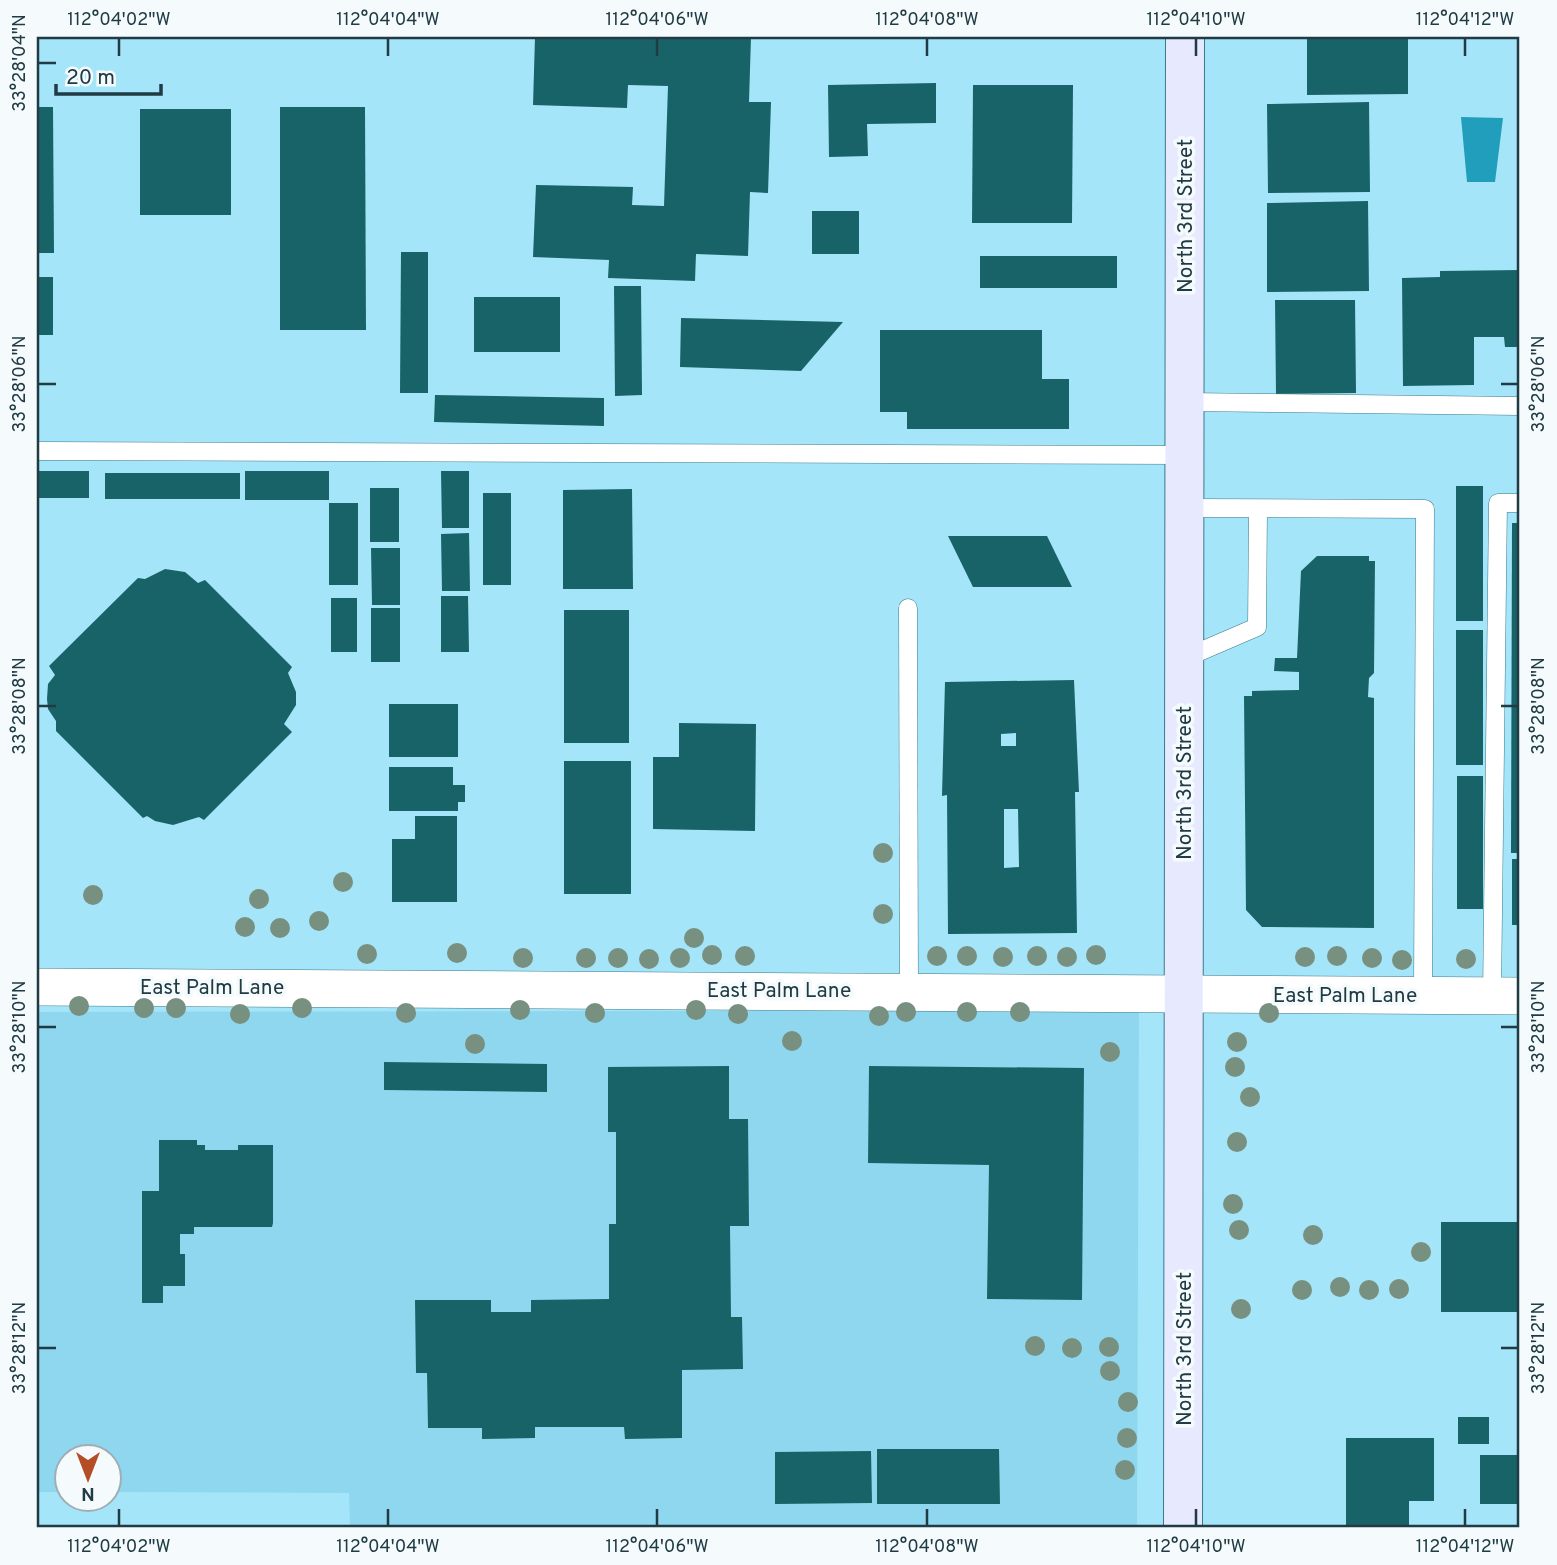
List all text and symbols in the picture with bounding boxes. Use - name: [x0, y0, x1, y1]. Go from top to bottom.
- text: 112°04'02"W: [67, 9, 171, 32]
- text: 112°04'04"W: [336, 9, 440, 32]
- text: 112°04'06"W: [605, 9, 709, 32]
- text: 112°04'08"W: [875, 9, 979, 32]
- text: 112°04'10"W: [1146, 9, 1246, 32]
- text: 112°04'12"W: [1416, 9, 1514, 32]
- text: 33°28'04"N: [9, 14, 32, 112]
- scale bar: [56, 52, 161, 96]
- text: 20 m: [66, 65, 115, 92]
- street label: North 3rd Street: [1173, 139, 1200, 293]
- text: 33°28'06"N: [9, 335, 32, 433]
- text: 33°28'06"N: [1528, 335, 1551, 433]
- text: 33°28'08"N: [9, 657, 32, 755]
- text: 33°28'08"N: [1528, 657, 1551, 755]
- street label: North 3rd Street: [1172, 706, 1199, 860]
- street label: East Palm Lane: [140, 975, 284, 1002]
- street label: East Palm Lane: [707, 978, 851, 1005]
- text: 33°28'10"N: [9, 980, 32, 1074]
- text: 33°28'10"N: [1528, 980, 1551, 1074]
- street label: East Palm Lane: [1273, 983, 1417, 1010]
- street label: North 3rd Street: [1172, 1272, 1199, 1426]
- text: 33°28'12"N: [9, 1302, 32, 1394]
- text: 33°28'12"N: [1528, 1302, 1551, 1394]
- north arrow: [52, 1442, 122, 1512]
- text: N: [81, 1481, 95, 1505]
- text: 112°04'02"W: [67, 1536, 171, 1559]
- text: 112°04'04"W: [336, 1536, 440, 1559]
- text: 112°04'06"W: [605, 1536, 709, 1559]
- text: 112°04'08"W: [875, 1536, 979, 1559]
- text: 112°04'10"W: [1146, 1536, 1246, 1559]
- text: 112°04'12"W: [1416, 1536, 1514, 1559]

